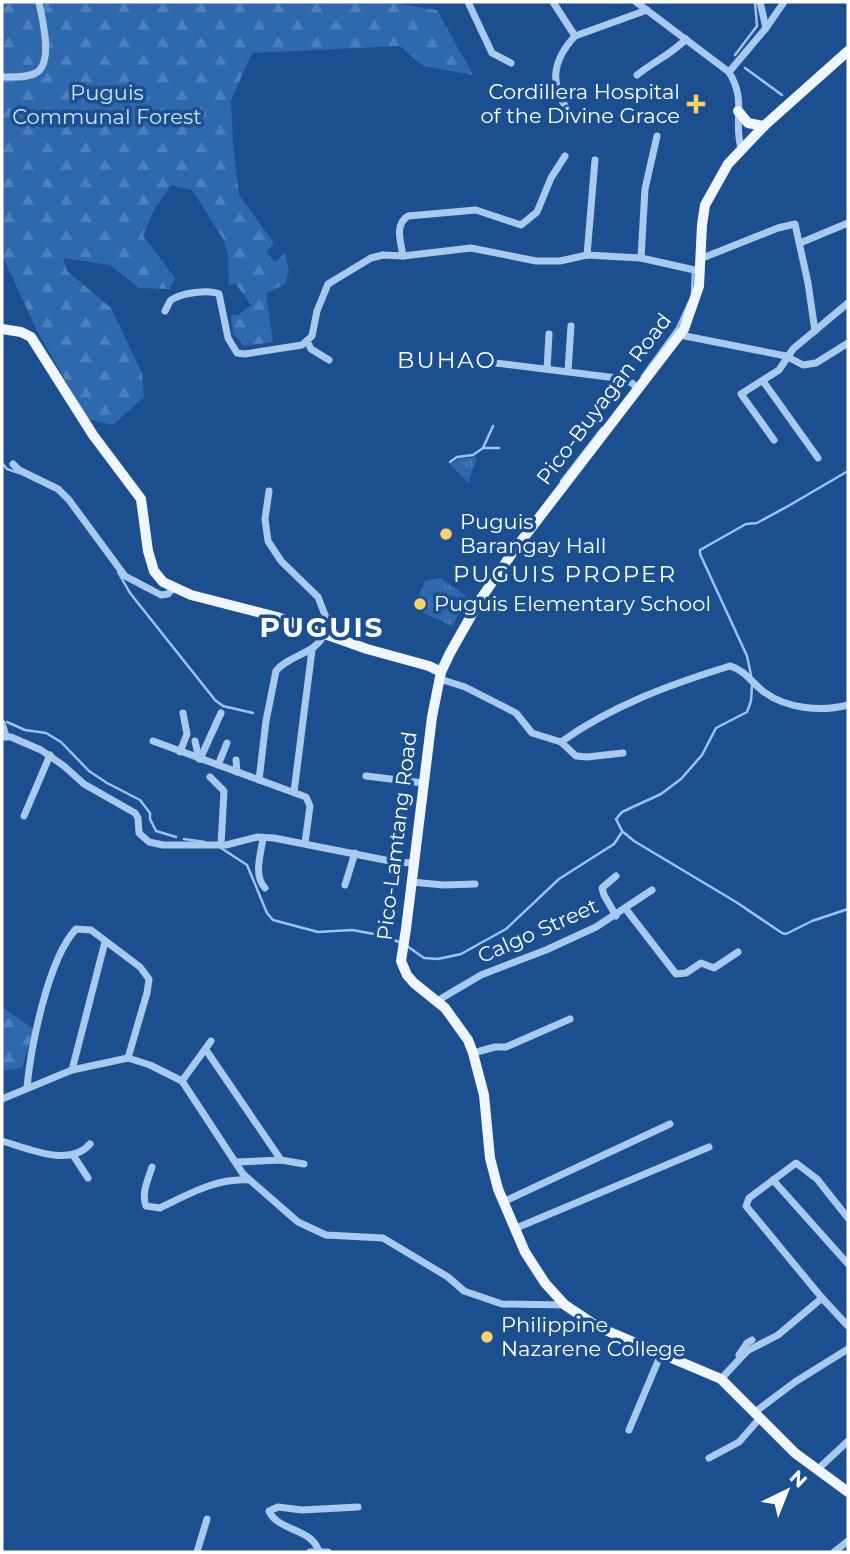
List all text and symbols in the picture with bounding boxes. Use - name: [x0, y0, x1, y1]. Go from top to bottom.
- place label: Cordillera Hospital of the Divine Grace: [480, 79, 680, 128]
- park label: Puguis Communal Forest: [12, 80, 202, 129]
- marker: Cordillera Hospital of the Divine Grace: [686, 94, 706, 114]
- street label: Pico-Buyagan Road: [531, 308, 676, 489]
- district label: BUHAO: [397, 346, 497, 374]
- place label: Puguis Barangay Hall: [460, 509, 606, 558]
- marker: Puguis Barangay Hall: [438, 526, 454, 542]
- district label: PUGUIS PROPER: [453, 560, 677, 588]
- place label: Puguis Elementary School: [434, 591, 711, 616]
- marker: Puguis Elementary School: [412, 596, 428, 612]
- district label: PUGUIS: [260, 610, 384, 644]
- street label: Pico-Lamtang Road: [371, 730, 422, 942]
- street label: Calgo Street: [474, 893, 602, 968]
- place label: Philippine Nazarene College: [501, 1312, 685, 1361]
- marker: Philippine Nazarene College: [479, 1329, 495, 1345]
- north arrow: [752, 1456, 822, 1526]
- text: N: [785, 1465, 812, 1493]

